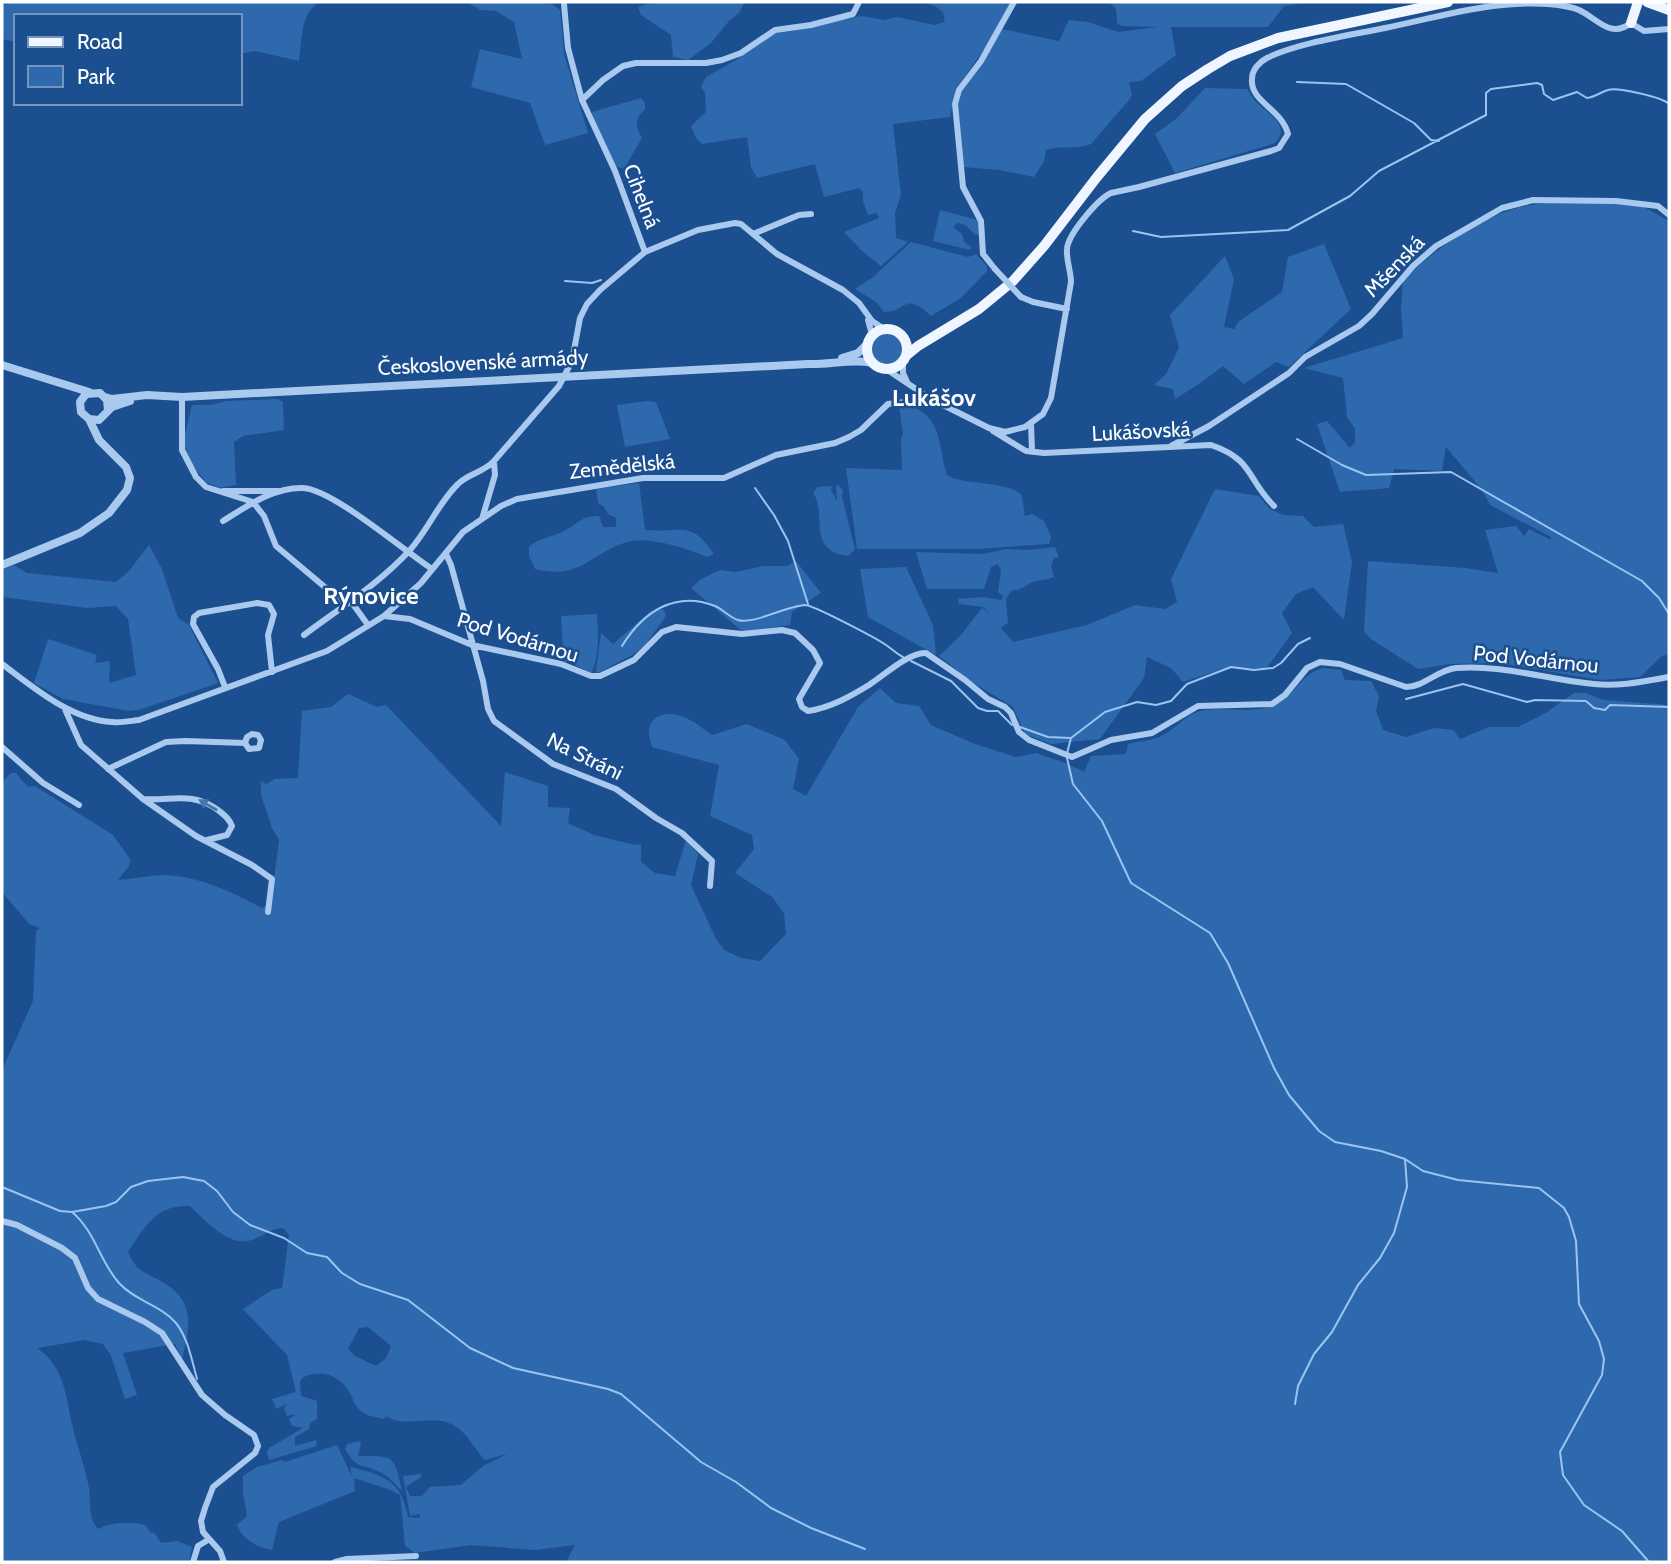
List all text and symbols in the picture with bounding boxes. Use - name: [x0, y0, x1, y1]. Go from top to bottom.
- legend: [14, 14, 242, 105]
- text: Road: [77, 29, 123, 54]
- text: Park: [77, 64, 115, 89]
- street label: Cihelná: [618, 160, 666, 232]
- street label: Mšenská: [1359, 230, 1429, 302]
- street label: Československé armády: [377, 344, 589, 380]
- district label: Lukášov: [892, 383, 976, 412]
- street label: Lukášovská: [1091, 416, 1191, 446]
- street label: Zemědělská: [568, 448, 676, 484]
- district label: Rýnovice: [323, 581, 419, 610]
- street label: Pod Vodárnou: [454, 607, 582, 667]
- street label: Pod Vodárnou: [1472, 640, 1600, 678]
- street label: Na Stráni: [543, 727, 627, 785]
- one-way arrow: [198, 799, 218, 811]

